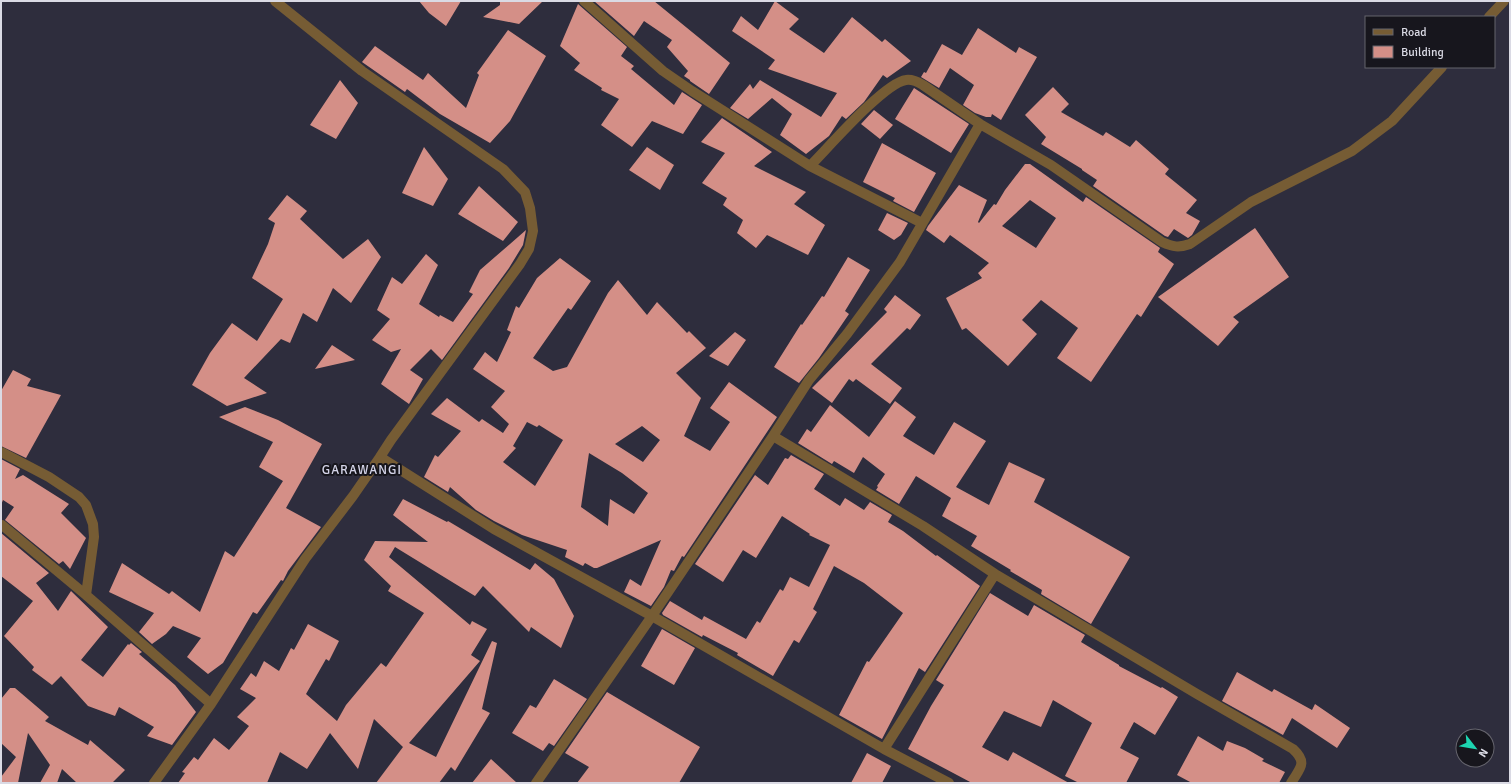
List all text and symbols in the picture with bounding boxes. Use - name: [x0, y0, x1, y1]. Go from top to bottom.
- legend: [1365, 16, 1495, 68]
- text: Road: [1401, 25, 1427, 40]
- text: Building: [1401, 45, 1444, 60]
- district label: GARAWANGI: [322, 462, 402, 478]
- north arrow: [1455, 728, 1495, 768]
- text: N: [1476, 746, 1491, 760]

